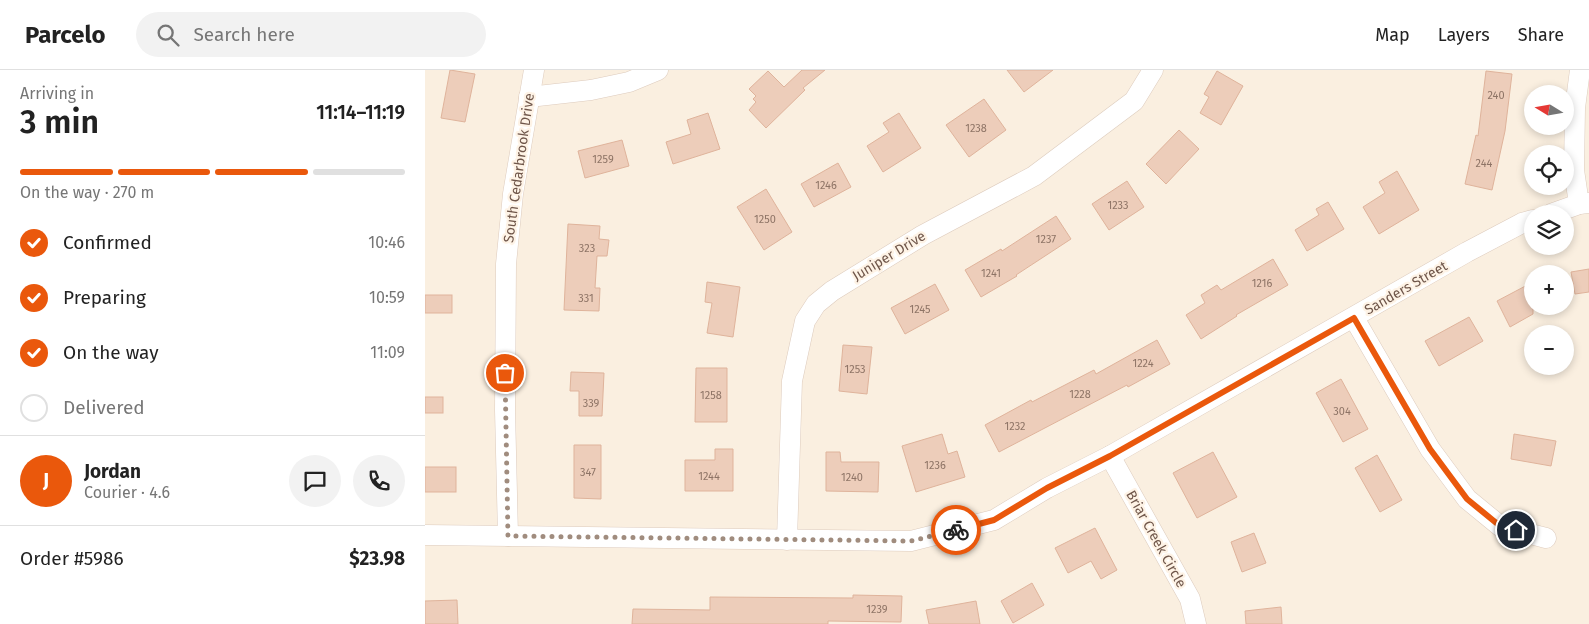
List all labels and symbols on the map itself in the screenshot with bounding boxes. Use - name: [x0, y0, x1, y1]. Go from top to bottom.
- north arrow: [1524, 85, 1574, 135]
- house number: 240: [1487, 89, 1505, 102]
- street label: South Cedarbrook Drive: [500, 92, 538, 244]
- house number: 1238: [965, 122, 987, 135]
- house number: 1259: [592, 153, 614, 166]
- house number: 244: [1476, 157, 1493, 170]
- house number: 1246: [815, 179, 837, 192]
- house number: 1233: [1107, 199, 1129, 212]
- house number: 1250: [754, 213, 776, 226]
- street label: Juniper Drive: [849, 227, 929, 285]
- house number: 1237: [1036, 233, 1056, 246]
- house number: 323: [579, 242, 595, 255]
- street label: Sanders Street: [1362, 257, 1451, 319]
- house number: 1241: [981, 267, 1001, 280]
- house number: 1216: [1252, 277, 1272, 290]
- house number: 331: [578, 292, 594, 305]
- house number: 1245: [909, 303, 931, 316]
- pin: [484, 352, 526, 394]
- house number: 1224: [1132, 357, 1154, 370]
- house number: 1253: [844, 363, 866, 376]
- house number: 1228: [1069, 388, 1091, 401]
- house number: 1258: [700, 389, 722, 402]
- house number: 339: [583, 397, 600, 410]
- house number: 304: [1333, 405, 1351, 418]
- house number: 1232: [1005, 420, 1025, 433]
- house number: 1236: [924, 459, 946, 472]
- house number: 347: [580, 466, 596, 479]
- house number: 1244: [698, 470, 720, 483]
- house number: 1240: [841, 471, 863, 484]
- street label: Briar Creek Circle: [1122, 487, 1190, 591]
- courier: [931, 505, 981, 555]
- pin: [1495, 509, 1537, 551]
- house number: 1239: [866, 603, 888, 616]

